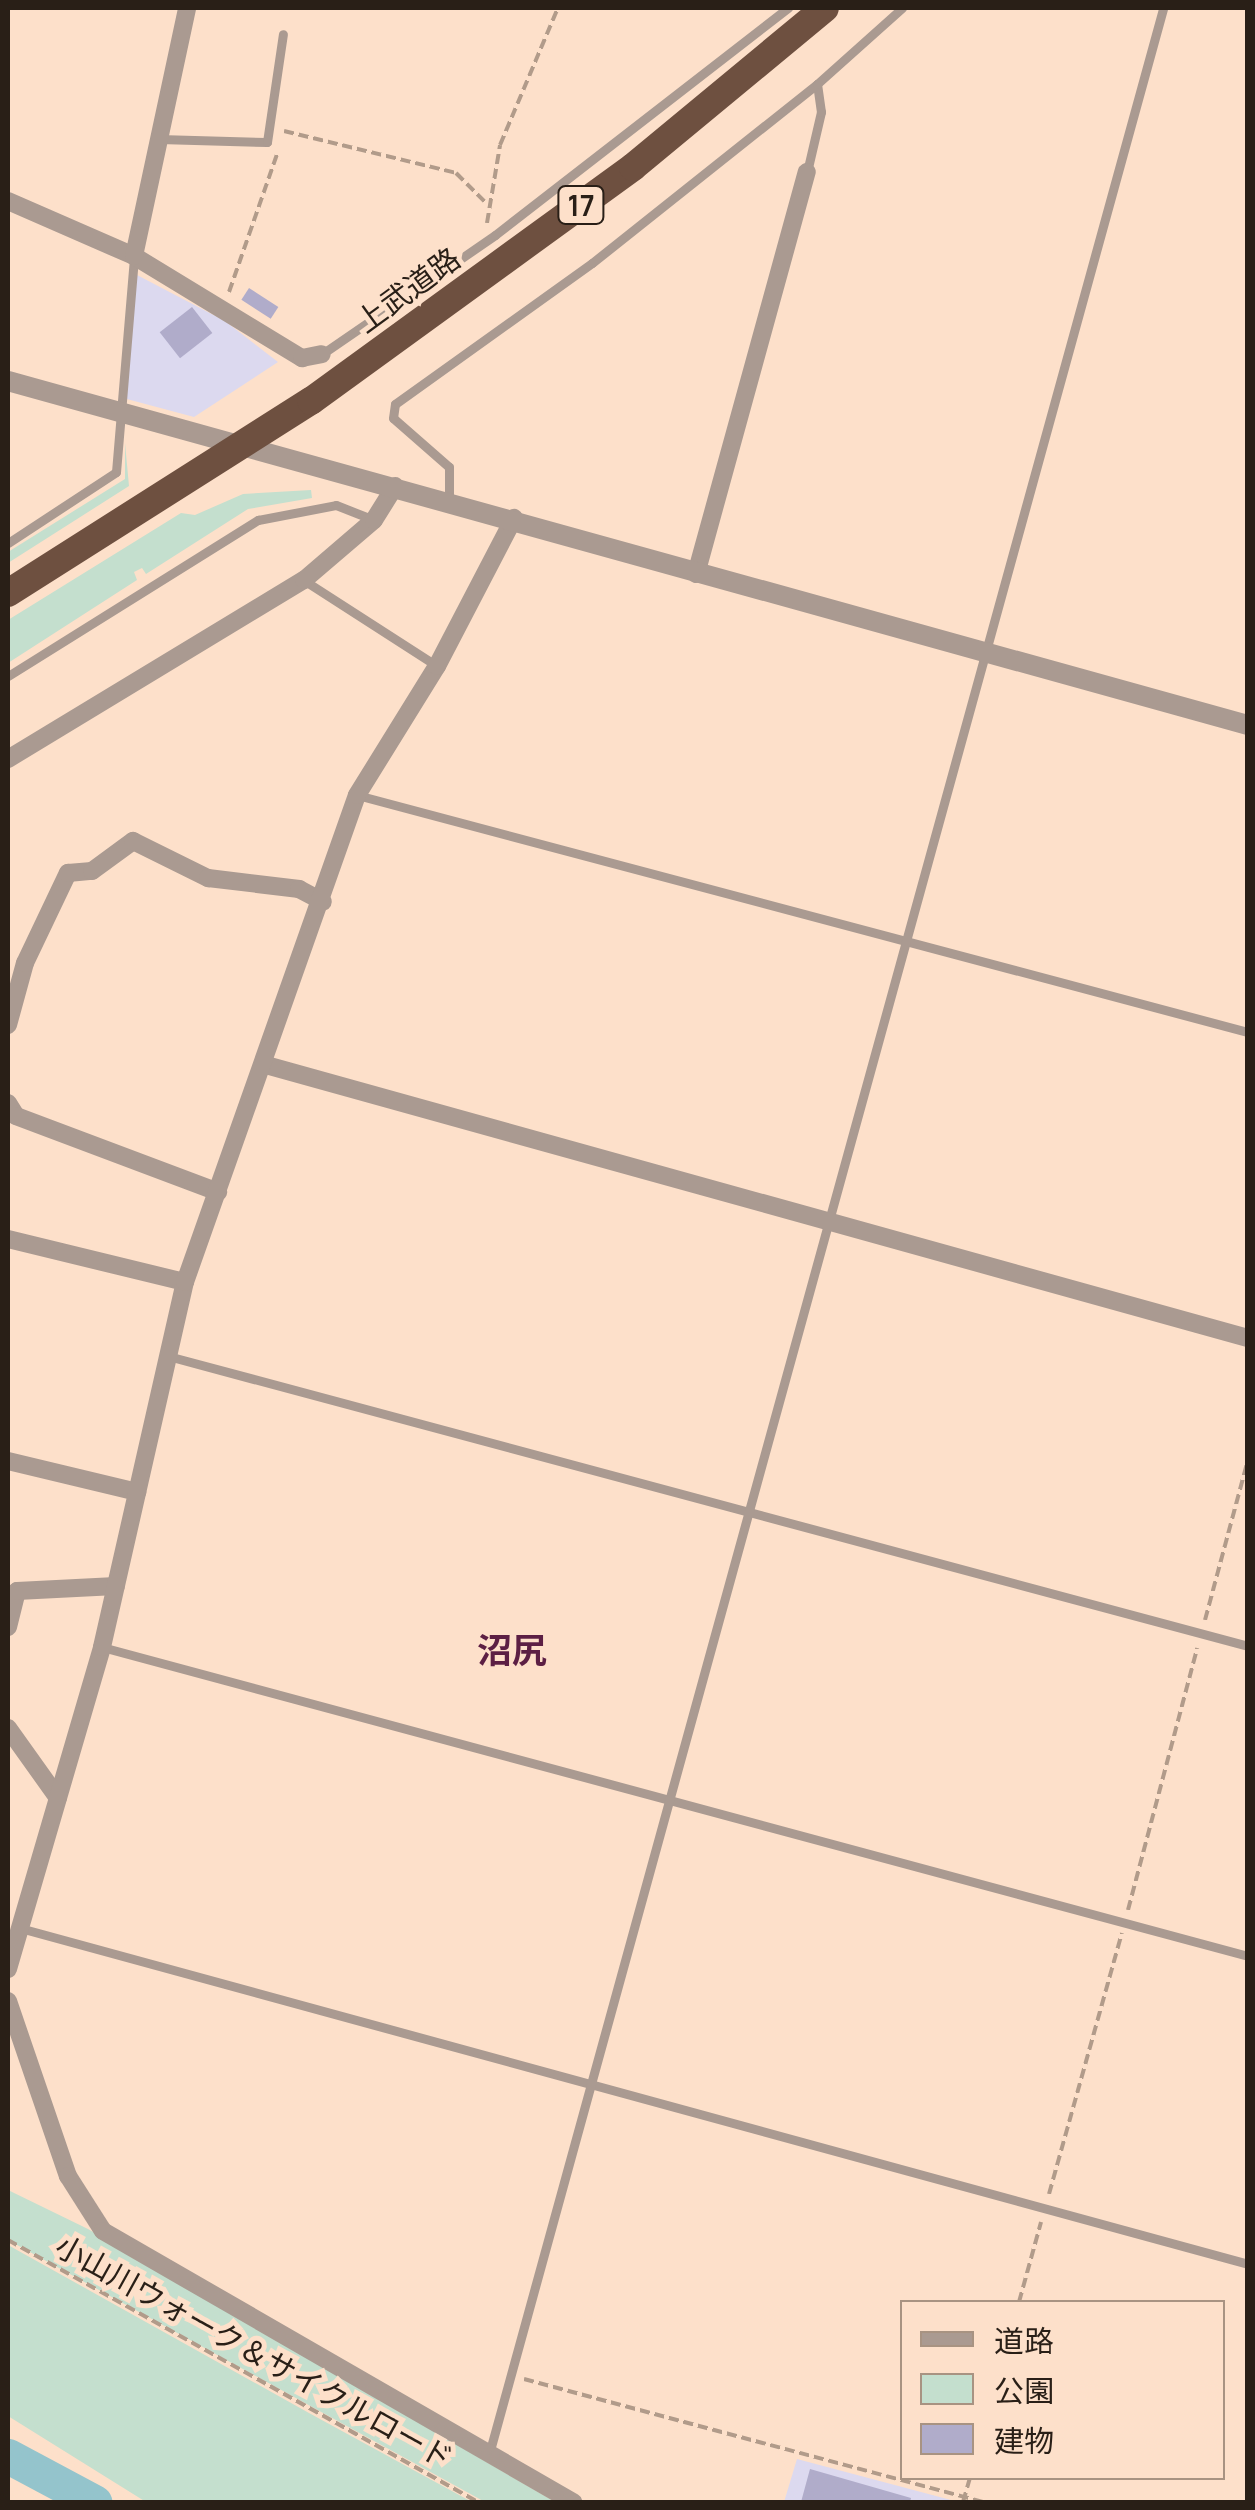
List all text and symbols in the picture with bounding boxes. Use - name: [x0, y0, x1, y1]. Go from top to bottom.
- road number: 17: [556, 182, 606, 228]
- street label: 上武道路: [349, 240, 467, 340]
- district label: 沼尻: [477, 1629, 547, 1671]
- street label: 小山川ウォーク＆サイクルロード: [48, 2227, 460, 2477]
- legend: [900, 2300, 1225, 2480]
- text: 道路: [994, 2320, 1054, 2361]
- text: 公園: [994, 2370, 1054, 2411]
- text: 建物: [994, 2420, 1054, 2461]

